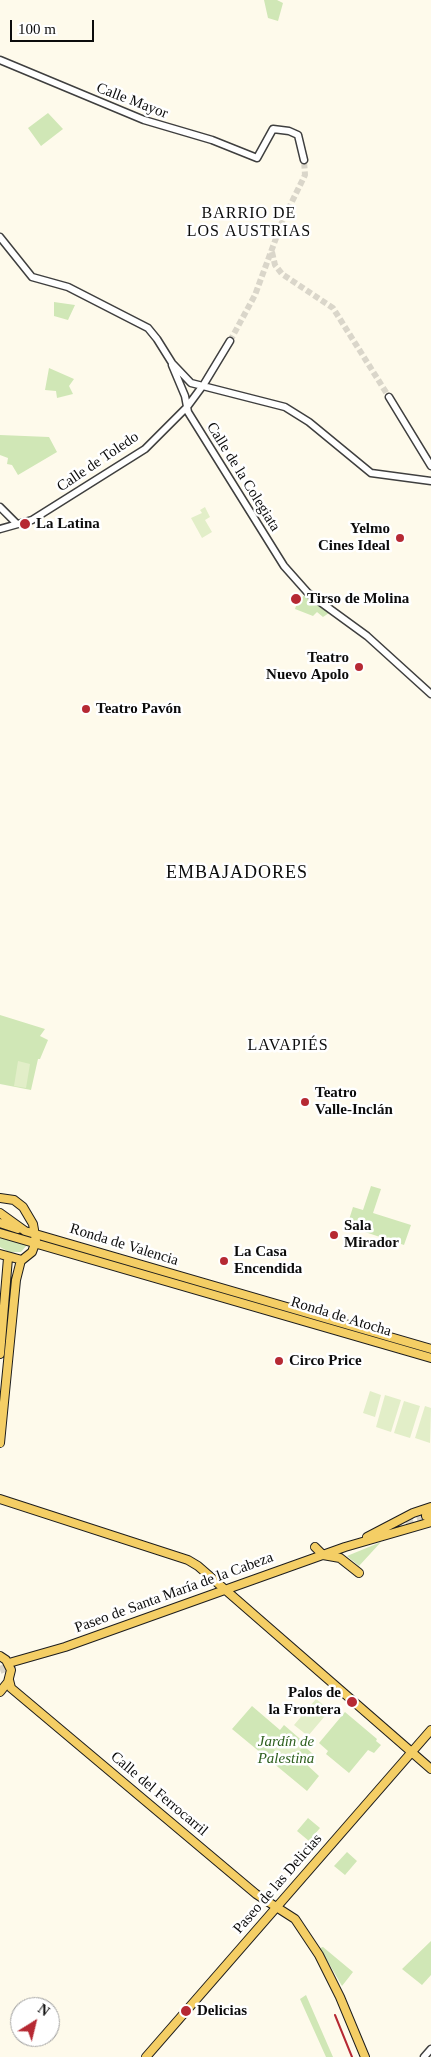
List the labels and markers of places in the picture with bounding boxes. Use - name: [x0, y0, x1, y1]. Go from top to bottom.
- place label: La Latina: [36, 515, 103, 533]
- marker: La Latina: [18, 517, 32, 531]
- place label: Yelmo Cines Ideal: [310, 520, 390, 555]
- marker: Yelmo Cines Ideal: [394, 532, 406, 544]
- place label: Tirso de Molina: [307, 590, 419, 608]
- marker: Tirso de Molina: [289, 592, 303, 606]
- place label: Teatro Nuevo Apolo: [256, 649, 349, 684]
- marker: Teatro Nuevo Apolo: [353, 661, 365, 673]
- place label: Teatro Pavón: [96, 700, 192, 718]
- marker: Teatro Pavón: [80, 703, 92, 715]
- place label: Teatro Valle-Inclán: [315, 1084, 402, 1119]
- marker: Teatro Valle-Inclán: [299, 1096, 311, 1108]
- place label: Sala Mirador: [344, 1217, 402, 1252]
- marker: Sala Mirador: [328, 1229, 340, 1241]
- place label: La Casa Encendida: [234, 1243, 311, 1278]
- marker: La Casa Encendida: [218, 1255, 230, 1267]
- place label: Circo Price: [289, 1352, 367, 1370]
- marker: Circo Price: [273, 1355, 285, 1367]
- place label: Palos de la Frontera: [261, 1684, 341, 1719]
- marker: Palos de la Frontera: [345, 1695, 359, 1709]
- place label: Delicias: [197, 2002, 254, 2020]
- marker: Delicias: [179, 2004, 193, 2018]

